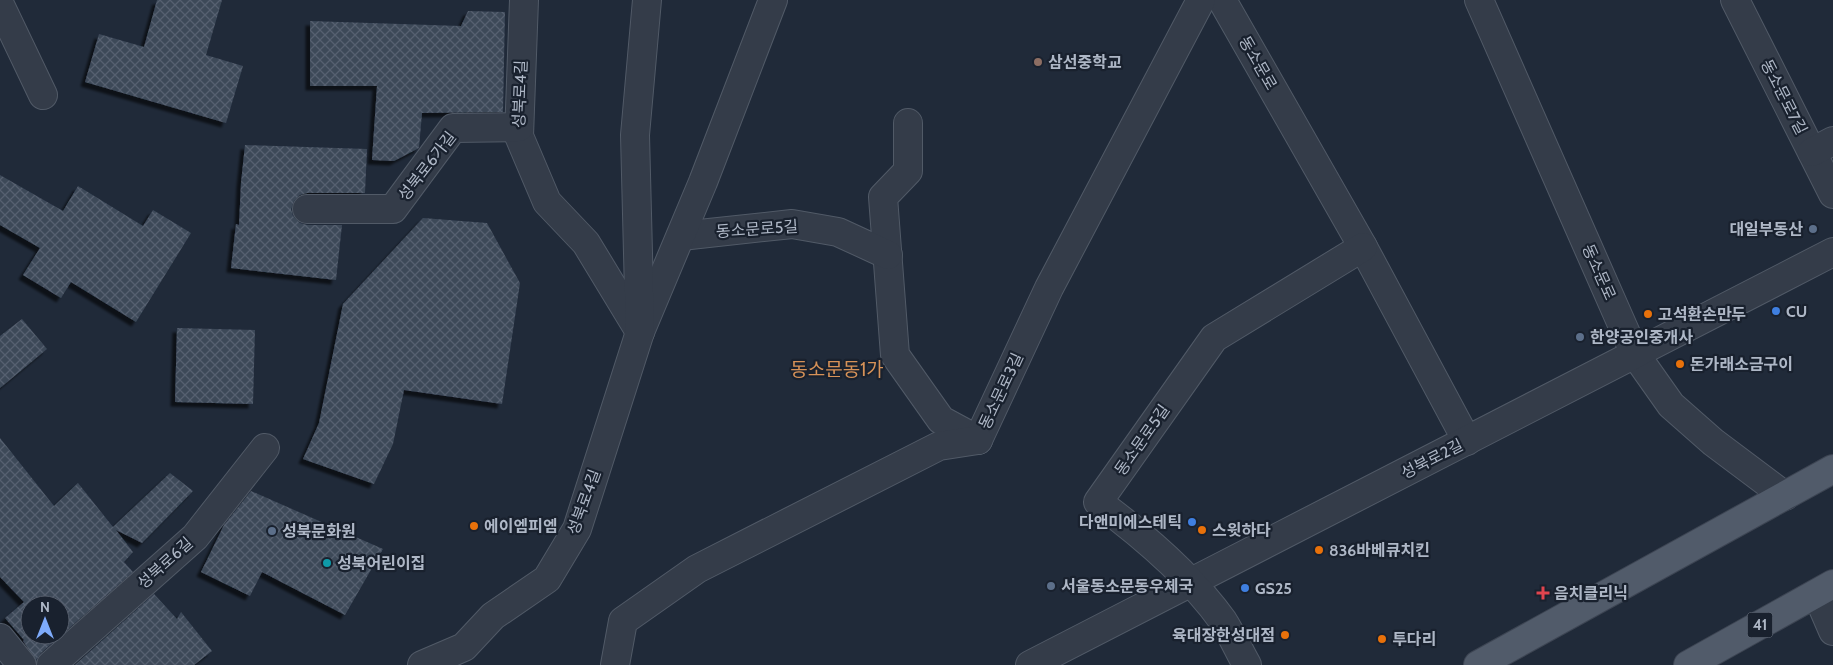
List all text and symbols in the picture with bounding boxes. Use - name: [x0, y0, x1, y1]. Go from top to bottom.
- street label: 동소문로: [1235, 33, 1281, 93]
- place label: 삼선중학교: [1048, 53, 1122, 72]
- marker: 삼선중학교: [1032, 56, 1044, 68]
- street label: 동소문로7길: [1757, 56, 1811, 138]
- street label: 성북로4길: [509, 60, 531, 128]
- street label: 성북로6가길: [394, 128, 460, 204]
- street label: 동소문로5길: [715, 217, 799, 241]
- place label: 대일부동산: [1729, 220, 1803, 239]
- marker: 대일부동산: [1807, 223, 1819, 235]
- street label: 동소문로: [1578, 241, 1620, 303]
- place label: CU: [1786, 302, 1807, 321]
- place label: 고석환손만두: [1658, 305, 1746, 324]
- marker: CU: [1770, 305, 1782, 317]
- marker: 고석환손만두: [1642, 308, 1654, 320]
- place label: 한양공인중개사: [1590, 328, 1693, 347]
- marker: 한양공인중개사: [1574, 331, 1586, 343]
- street label: 동소문로3길: [975, 350, 1027, 432]
- place label: 돈가래소금구이: [1690, 355, 1793, 374]
- district label: 동소문동1가: [790, 358, 884, 381]
- marker: 돈가래소금구이: [1674, 358, 1686, 370]
- street label: 동소문로5길: [1111, 401, 1173, 479]
- street label: 성북로2길: [1398, 435, 1466, 483]
- street label: 성북로4길: [563, 467, 605, 537]
- place label: 다앤미에스테틱: [1079, 513, 1182, 532]
- marker: 다앤미에스테틱: [1186, 516, 1198, 528]
- place label: 에이엠피엠: [484, 517, 558, 536]
- marker: 에이엠피엠: [468, 520, 480, 532]
- place label: 스윗하다: [1212, 521, 1271, 540]
- place label: 성북문화원: [282, 522, 356, 541]
- marker: 스윗하다: [1196, 524, 1208, 536]
- marker: 성북문화원: [266, 525, 278, 537]
- street label: 성북로6길: [133, 533, 197, 593]
- place label: 836바베큐치킨: [1329, 541, 1430, 560]
- marker: 836바베큐치킨: [1313, 544, 1325, 556]
- place label: 성북어린이집: [337, 554, 425, 573]
- marker: 성북어린이집: [321, 557, 333, 569]
- place label: 서울동소문동우체국: [1061, 577, 1193, 596]
- place label: GS25: [1255, 579, 1292, 598]
- marker: 서울동소문동우체국: [1045, 580, 1057, 592]
- marker: GS25: [1239, 582, 1251, 594]
- place label: 음치클리닉: [1554, 584, 1628, 603]
- marker: 음치클리닉: [1536, 586, 1550, 600]
- north arrow: [20, 595, 70, 645]
- text: N: [40, 598, 50, 616]
- road number: 41: [1748, 612, 1772, 638]
- place label: 육대장한성대점: [1172, 626, 1275, 645]
- marker: 육대장한성대점: [1279, 629, 1291, 641]
- place label: 투다리: [1392, 630, 1436, 649]
- marker: 투다리: [1376, 633, 1388, 645]

